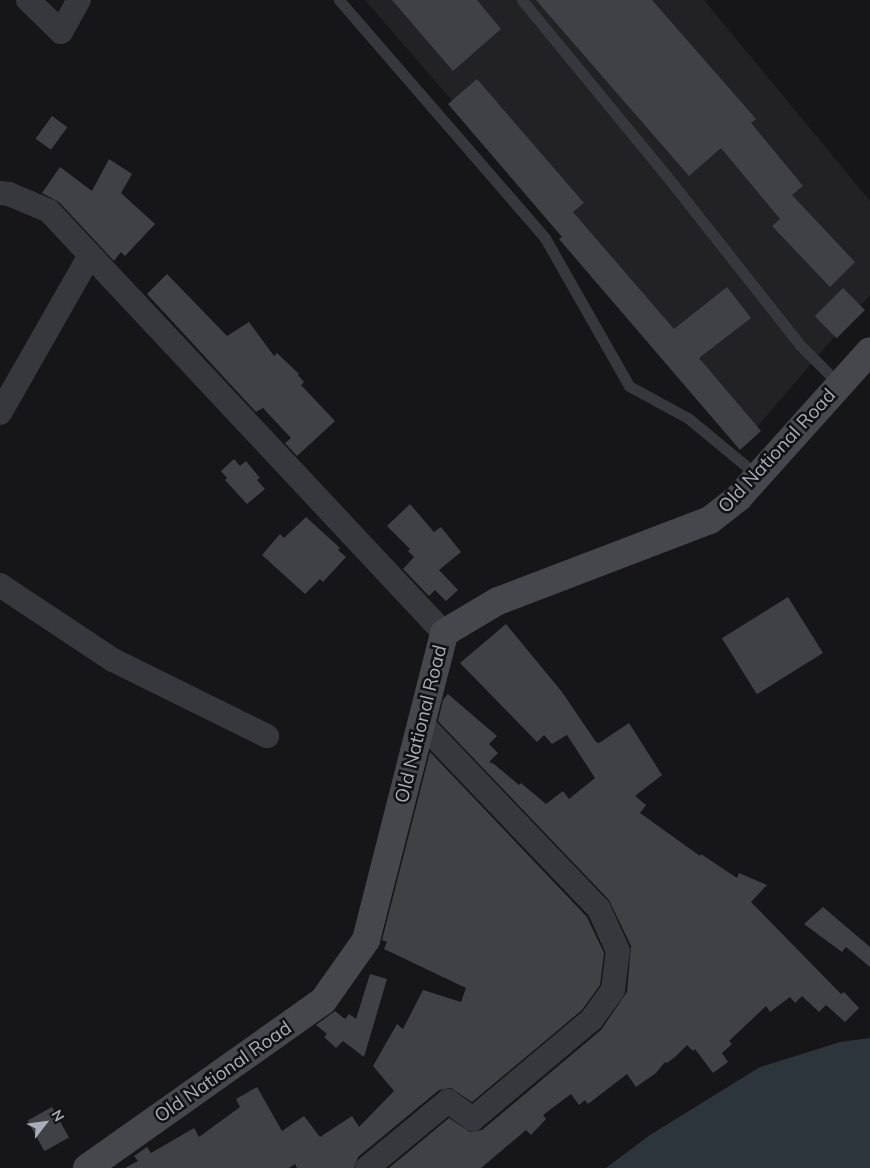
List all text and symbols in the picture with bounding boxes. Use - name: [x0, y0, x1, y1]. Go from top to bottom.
- street label: Old National Road: [714, 384, 840, 518]
- street label: Old National Road: [390, 643, 452, 805]
- street label: Old National Road: [150, 1016, 296, 1128]
- north arrow: [20, 1098, 70, 1148]
- text: N: [48, 1106, 68, 1125]

